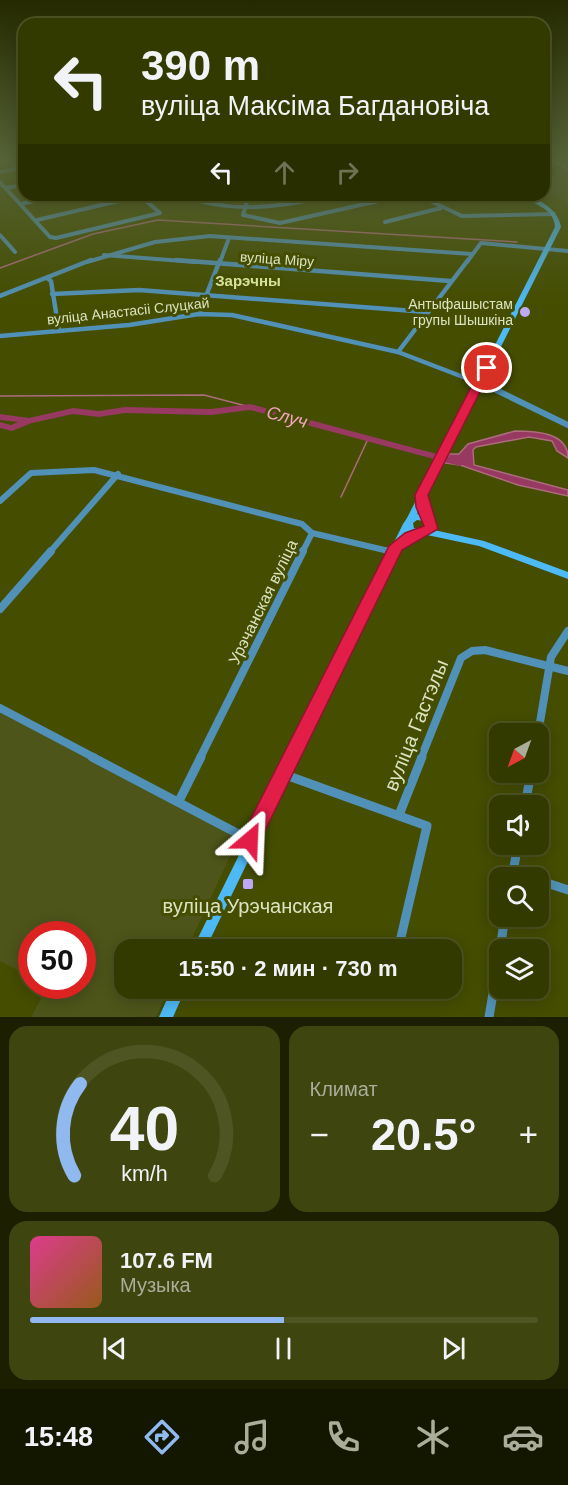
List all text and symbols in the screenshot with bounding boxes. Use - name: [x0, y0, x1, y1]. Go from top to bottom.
- icon: left: [42, 42, 120, 120]
- text: 390 m: [141, 42, 260, 89]
- text: вуліца Максіма Багдановіча: [141, 91, 489, 121]
- icon: left: [205, 156, 238, 189]
- icon: ahead: [268, 156, 301, 189]
- icon: right: [331, 156, 364, 189]
- street label: вуліца Міру: [239, 248, 315, 270]
- district label: Зарэчны: [215, 272, 281, 289]
- street label: вуліца Анастасіі Слуцкай: [46, 295, 210, 327]
- place label: Антыфашыстам групы Шышкіна: [408, 296, 513, 328]
- marker: Антыфашыстам групы Шышкіна: [518, 305, 532, 319]
- pin: [461, 342, 512, 393]
- icon: arrive: [470, 351, 503, 384]
- water label: Случ: [264, 402, 310, 432]
- street label: Урэчанская вуліца: [225, 537, 301, 667]
- street label: вуліца Гастэлы: [380, 656, 452, 794]
- north arrow: [489, 723, 549, 783]
- map controls: [489, 723, 549, 999]
- button: sound: [489, 795, 549, 855]
- position arrow: [218, 808, 282, 872]
- button: search: [489, 867, 549, 927]
- marker: вуліца Урэчанская: [241, 877, 255, 891]
- place label: вуліца Урэчанская: [163, 895, 333, 917]
- speed limit sign: 50: [18, 921, 96, 999]
- button: layers: [489, 939, 549, 999]
- text: 15:50 · 2 мин · 730 m: [178, 956, 398, 981]
- text: Климат: [310, 1078, 378, 1100]
- text: 40: [110, 1094, 179, 1163]
- text: 20.5°: [371, 1109, 477, 1160]
- text: −: [310, 1116, 329, 1153]
- text: +: [519, 1116, 538, 1153]
- text: km/h: [121, 1162, 167, 1186]
- text: 107.6 FM: [120, 1248, 213, 1273]
- text: Музыка: [120, 1274, 191, 1296]
- icon: previous: [98, 1332, 131, 1365]
- icon: pause: [267, 1332, 300, 1365]
- icon: next: [437, 1332, 470, 1365]
- icon: directions: [141, 1416, 183, 1458]
- icon: music: [231, 1416, 273, 1458]
- icon: phone: [322, 1416, 364, 1458]
- icon: climate: [412, 1416, 454, 1458]
- icon: car: [502, 1416, 544, 1458]
- text: 15:48: [24, 1422, 93, 1452]

